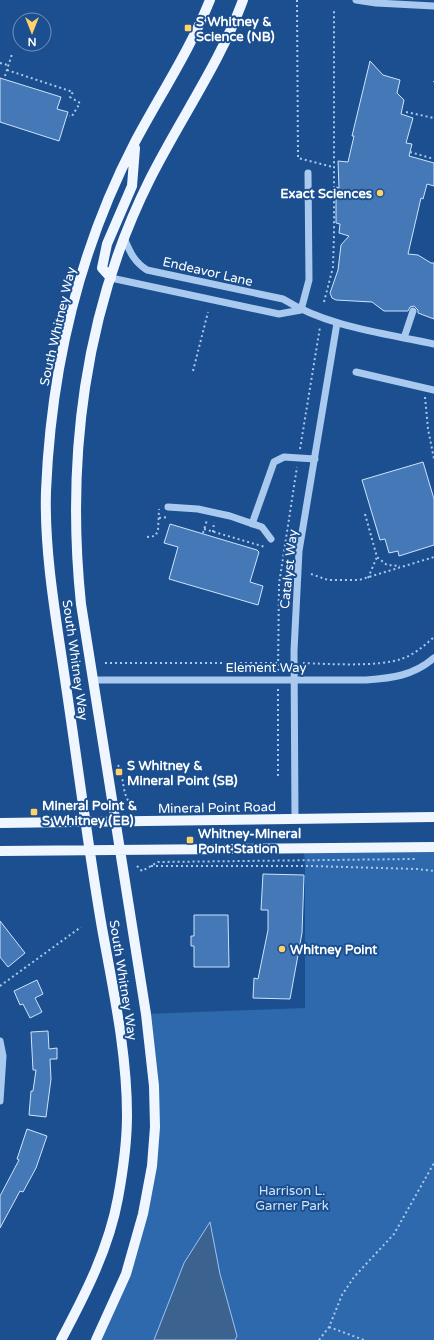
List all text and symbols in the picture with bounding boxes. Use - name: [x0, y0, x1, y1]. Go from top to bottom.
- north arrow: [12, 12, 52, 52]
- place label: S Whitney & Science (NB): [196, 14, 275, 45]
- marker: S Whitney & Science (NB): [183, 23, 193, 33]
- text: N: [28, 35, 36, 48]
- place label: Exact Sciences: [280, 186, 372, 202]
- marker: Exact Sciences: [375, 188, 385, 198]
- street label: Endeavor Lane: [161, 254, 254, 290]
- street label: South Whitney Way: [36, 265, 79, 387]
- street label: Catalyst Way: [277, 528, 301, 610]
- street label: South Whitney Way: [59, 599, 91, 722]
- street label: Element Way: [225, 660, 307, 676]
- place label: S Whitney & Mineral Point (SB): [127, 758, 238, 789]
- marker: S Whitney & Mineral Point (SB): [114, 767, 124, 777]
- place label: Mineral Point & S Whitney (EB): [42, 798, 137, 829]
- street label: Mineral Point Road: [158, 799, 276, 817]
- marker: Mineral Point & S Whitney (EB): [29, 807, 39, 817]
- place label: Whitney-Mineral Point Station: [198, 826, 301, 857]
- marker: Whitney-Mineral Point Station: [185, 835, 195, 845]
- street label: South Whitney Way: [106, 919, 140, 1042]
- place label: Whitney Point: [290, 942, 377, 958]
- marker: Whitney Point: [277, 944, 287, 954]
- park label: Harrison L. Garner Park: [255, 1183, 329, 1214]

